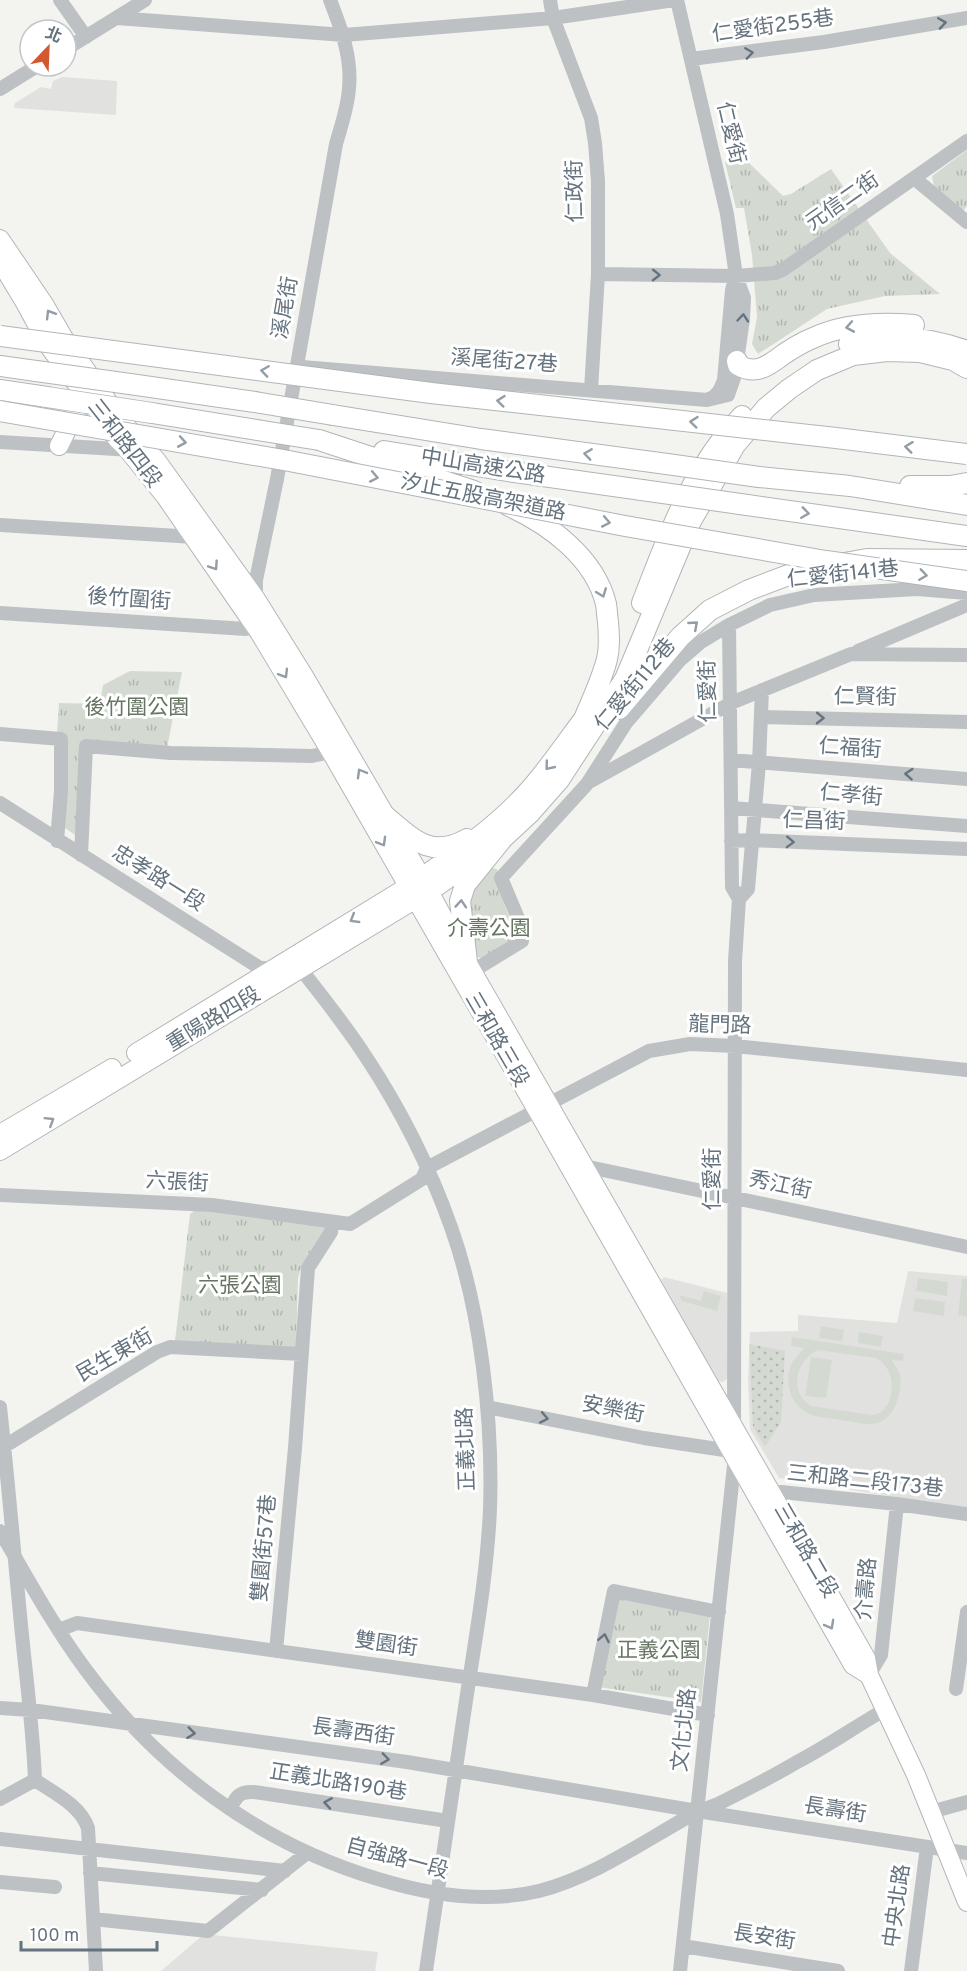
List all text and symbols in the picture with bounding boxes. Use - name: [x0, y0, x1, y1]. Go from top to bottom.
- street label: 仁愛街255巷: [710, 5, 836, 49]
- one-way arrow: [937, 17, 946, 29]
- north arrow: [18, 18, 78, 78]
- text: 北: [42, 24, 64, 48]
- one-way arrow: [744, 47, 754, 59]
- street label: 仁愛街: [710, 99, 750, 167]
- street label: 仁政街: [562, 159, 590, 223]
- street label: 元信二街: [801, 167, 885, 237]
- one-way arrow: [652, 269, 661, 281]
- street label: 溪尾街: [267, 275, 305, 341]
- one-way arrow: [45, 310, 57, 320]
- one-way arrow: [736, 313, 749, 322]
- one-way arrow: [845, 320, 855, 333]
- street label: 溪尾街27巷: [449, 345, 559, 379]
- one-way arrow: [261, 365, 270, 378]
- street label: 三和路四段: [81, 394, 167, 494]
- one-way arrow: [496, 395, 505, 408]
- one-way arrow: [690, 416, 699, 429]
- one-way arrow: [177, 435, 187, 447]
- one-way arrow: [904, 441, 914, 454]
- street label: 中山高速公路: [419, 444, 547, 490]
- one-way arrow: [583, 448, 593, 460]
- street label: 汐止五股高架道路: [398, 469, 568, 527]
- one-way arrow: [368, 470, 378, 483]
- one-way arrow: [800, 506, 810, 518]
- one-way arrow: [601, 515, 611, 528]
- street label: 仁愛街141巷: [786, 556, 900, 594]
- one-way arrow: [207, 560, 218, 571]
- one-way arrow: [918, 568, 928, 580]
- street label: 後竹圍街: [86, 584, 172, 616]
- one-way arrow: [594, 587, 607, 598]
- one-way arrow: [687, 621, 698, 632]
- street label: 仁愛街112巷: [589, 633, 683, 737]
- street label: 仁愛街: [695, 659, 723, 723]
- one-way arrow: [276, 668, 288, 678]
- street label: 仁賢街: [833, 684, 897, 712]
- park label: 後竹圍公園: [85, 695, 190, 722]
- one-way arrow: [815, 712, 824, 725]
- street label: 仁福街: [818, 733, 882, 765]
- one-way arrow: [545, 759, 556, 770]
- one-way arrow: [904, 768, 913, 781]
- one-way arrow: [356, 769, 368, 779]
- street label: 仁孝街: [818, 780, 884, 812]
- street label: 仁昌街: [782, 807, 846, 837]
- one-way arrow: [785, 835, 794, 848]
- one-way arrow: [375, 836, 386, 846]
- street label: 忠孝路一段: [106, 840, 210, 918]
- one-way arrow: [454, 900, 467, 909]
- one-way arrow: [350, 912, 360, 924]
- park label: 介壽公園: [447, 916, 531, 943]
- street label: 重陽路四段: [162, 981, 266, 1059]
- street label: 三和路三段: [458, 988, 534, 1092]
- street label: 龍門路: [688, 1011, 752, 1041]
- one-way arrow: [44, 1116, 54, 1128]
- street label: 仁愛街: [700, 1148, 727, 1211]
- street label: 秀江街: [746, 1166, 814, 1206]
- street label: 六張街: [145, 1168, 209, 1198]
- park label: 六張公園: [198, 1273, 282, 1300]
- street label: 民生東街: [72, 1323, 158, 1389]
- street label: 安樂街: [580, 1391, 646, 1429]
- street label: 正義北路: [452, 1407, 482, 1491]
- one-way arrow: [539, 1411, 549, 1424]
- street label: 三和路二段173巷: [785, 1460, 945, 1504]
- street label: 雙園街57巷: [247, 1493, 283, 1603]
- street label: 三和路二段: [767, 1499, 843, 1603]
- street label: 介壽路: [851, 1556, 883, 1622]
- one-way arrow: [823, 1619, 835, 1629]
- street label: 雙園街: [353, 1627, 419, 1663]
- one-way arrow: [597, 1633, 610, 1643]
- park label: 正義公園: [617, 1638, 701, 1665]
- street label: 文化北路: [667, 1687, 703, 1773]
- street label: 長壽西街: [310, 1714, 396, 1752]
- one-way arrow: [187, 1726, 196, 1739]
- one-way arrow: [380, 1752, 389, 1764]
- street label: 正義北路190巷: [267, 1759, 409, 1807]
- street label: 長壽街: [802, 1793, 868, 1829]
- one-way arrow: [323, 1797, 333, 1809]
- street label: 自強路一段: [343, 1832, 451, 1886]
- street label: 中央北路: [879, 1863, 917, 1949]
- scale bar: [21, 1914, 158, 1952]
- street label: 長安街: [731, 1920, 797, 1956]
- text: 100 m: [30, 1925, 79, 1948]

